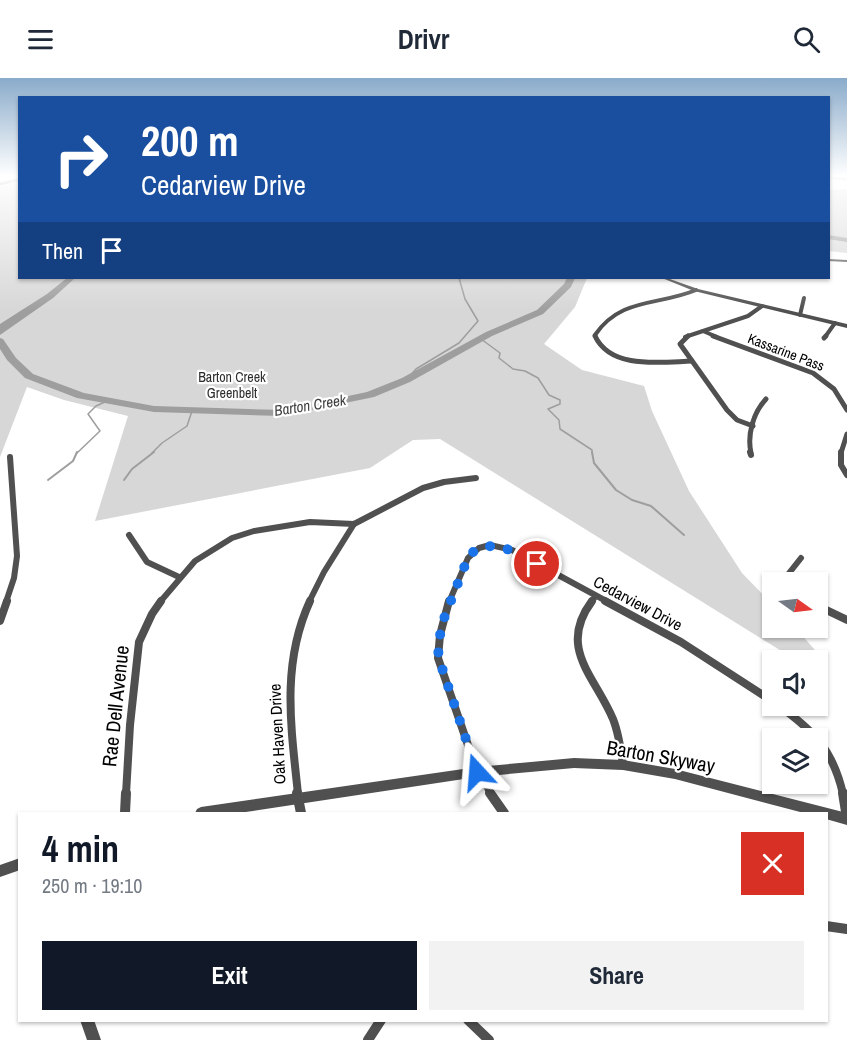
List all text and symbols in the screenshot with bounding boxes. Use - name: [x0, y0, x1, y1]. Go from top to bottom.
- text: Drivr: [398, 21, 449, 57]
- icon: menu: [24, 23, 57, 56]
- icon: search: [790, 23, 823, 56]
- text: 200 m: [141, 113, 239, 169]
- icon: right: [42, 120, 120, 198]
- text: Cedarview Drive: [141, 167, 306, 203]
- icon: arrive: [95, 234, 128, 267]
- text: Then: [42, 236, 83, 266]
- street label: Kassarine Pass: [745, 329, 827, 375]
- park label: Barton Creek Greenbelt: [198, 368, 266, 402]
- water label: Barton Creek: [273, 389, 348, 421]
- pin: [511, 538, 562, 589]
- icon: arrive: [520, 547, 553, 580]
- street label: Cedarview Drive: [590, 570, 686, 636]
- north arrow: [762, 572, 828, 638]
- map controls: [762, 572, 828, 794]
- street label: Rae Dell Avenue: [95, 644, 135, 768]
- button: sound: [762, 650, 828, 716]
- street label: Oak Haven Drive: [263, 683, 291, 785]
- button: layers: [762, 728, 828, 794]
- street label: Barton Skyway: [605, 733, 718, 779]
- position arrow: [445, 740, 509, 804]
- text: 4 min: [42, 825, 119, 873]
- button: close: [741, 832, 804, 895]
- text: 250 m · 19:10: [42, 872, 142, 899]
- button: Exit: [42, 941, 417, 1010]
- button: Share: [429, 941, 804, 1010]

